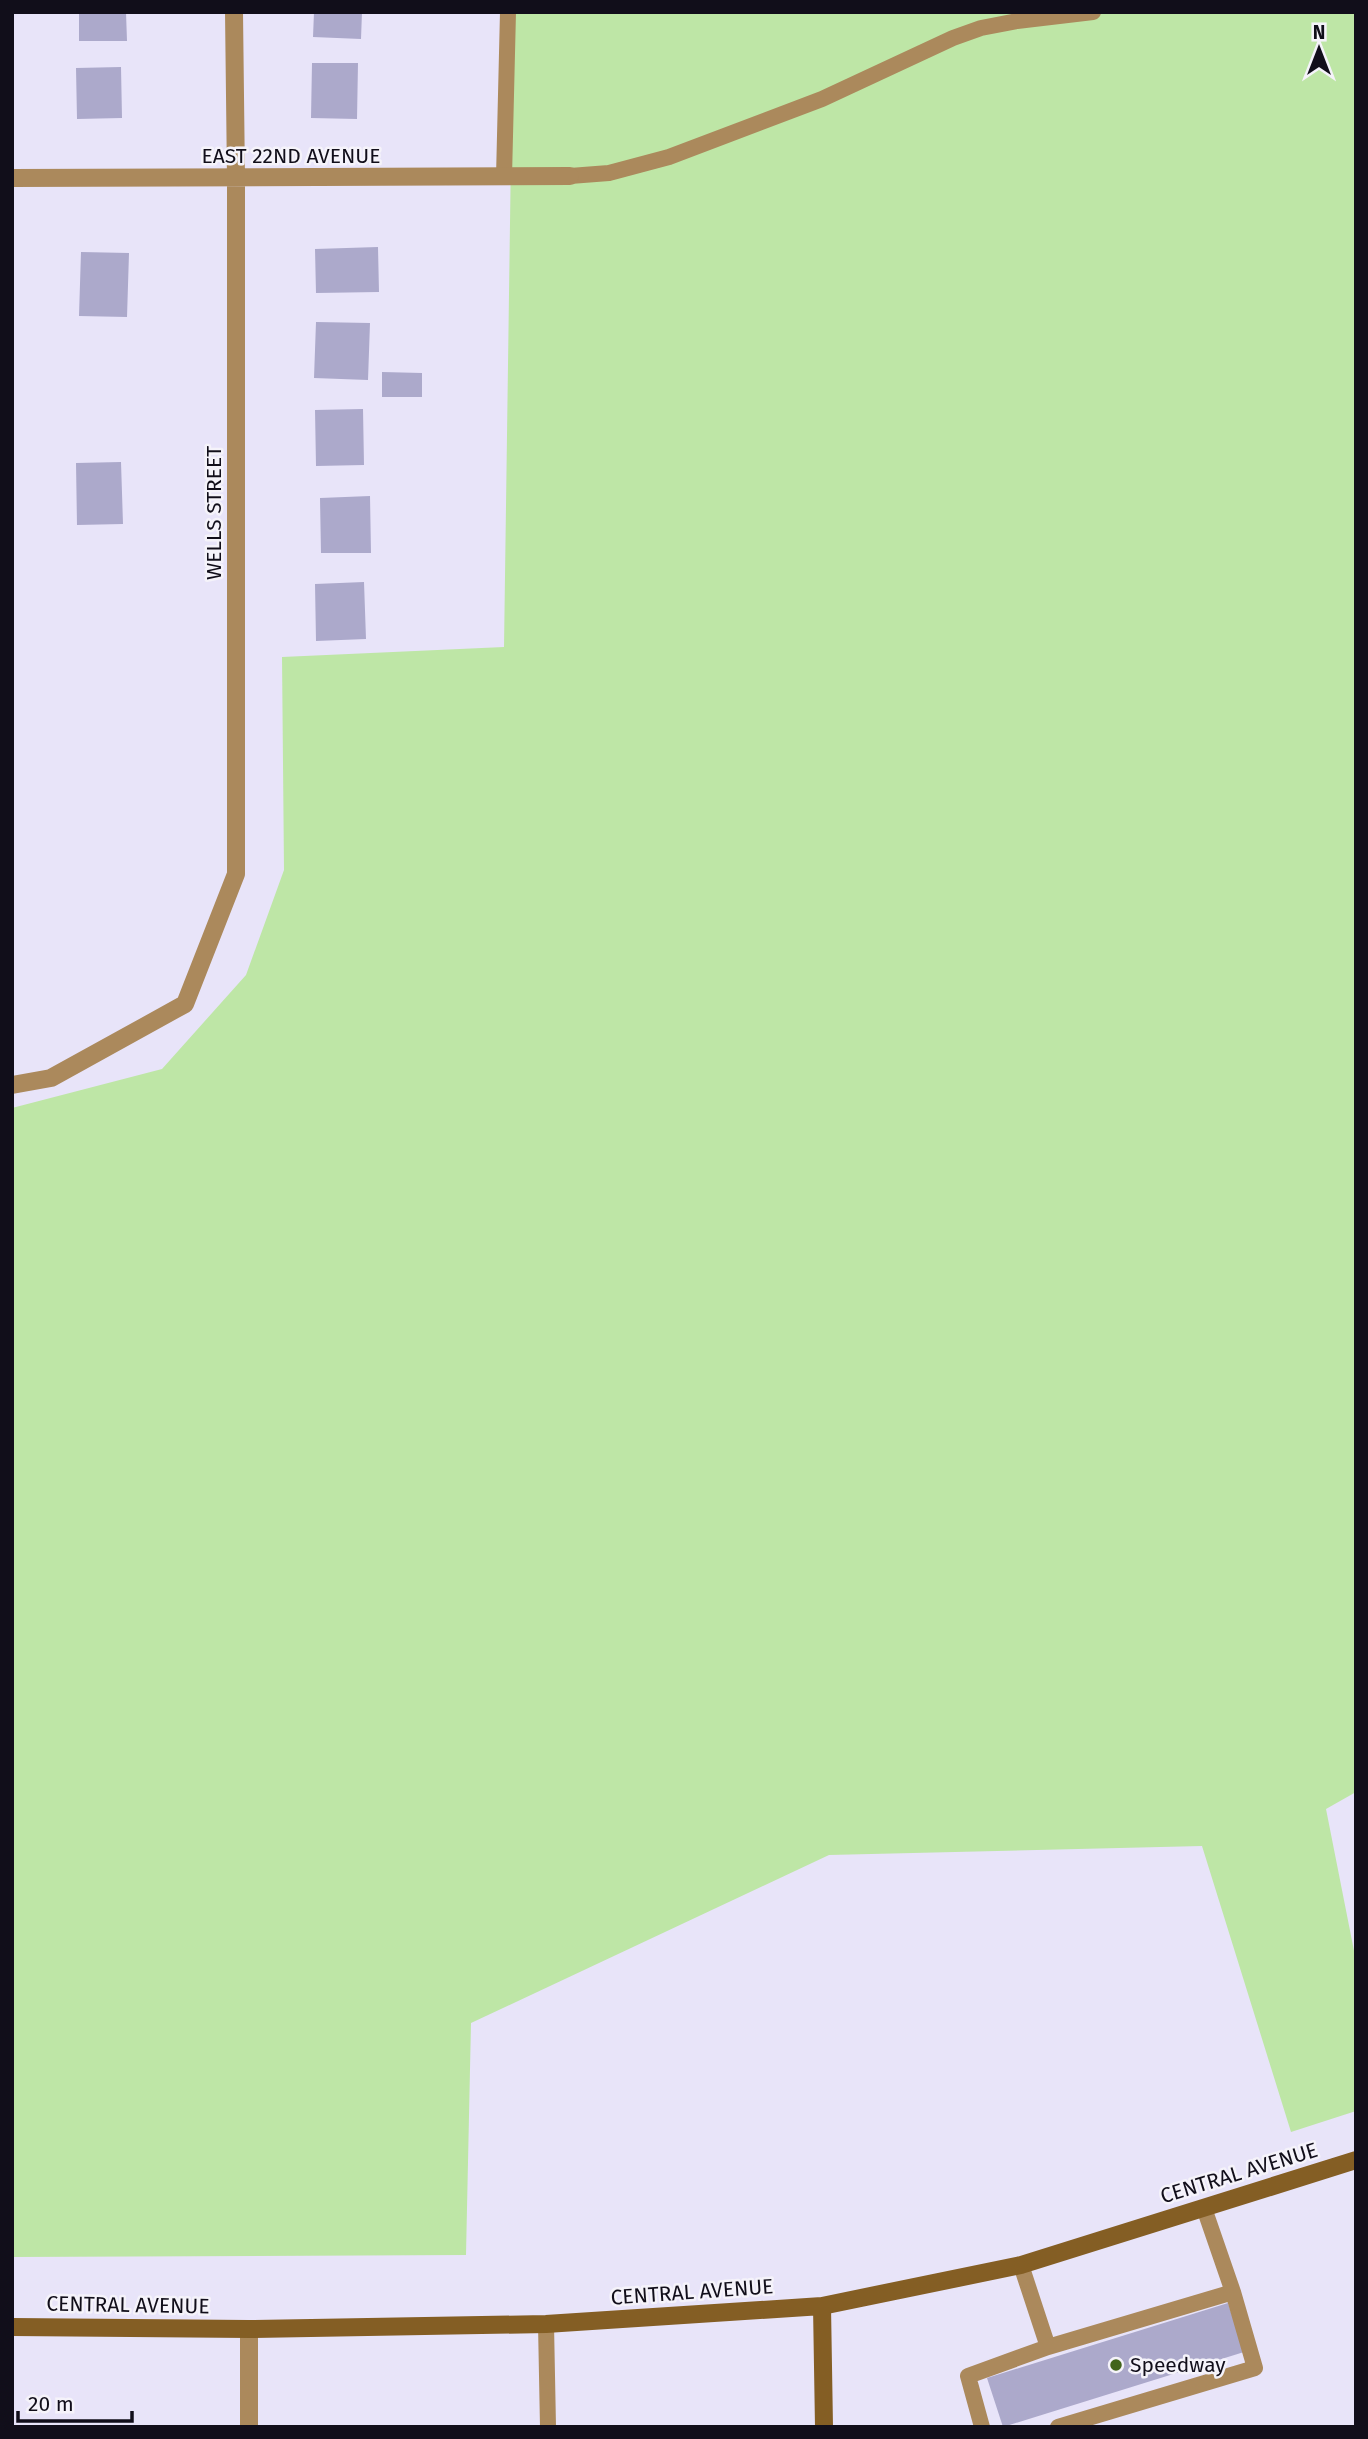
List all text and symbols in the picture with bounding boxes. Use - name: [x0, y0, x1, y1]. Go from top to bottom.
- north arrow: [1284, 14, 1354, 84]
- text: N: [1313, 21, 1325, 44]
- street label: EAST 22ND AVENUE: [201, 143, 381, 169]
- street label: WELLS STREET: [201, 446, 227, 580]
- street label: CENTRAL AVENUE: [1157, 2137, 1321, 2209]
- street label: CENTRAL AVENUE: [610, 2273, 774, 2311]
- street label: CENTRAL AVENUE: [46, 2291, 210, 2319]
- place label: Speedway: [1130, 2352, 1226, 2378]
- marker: Speedway: [1108, 2357, 1124, 2373]
- scale bar: [18, 2380, 131, 2424]
- text: 20 m: [28, 2391, 74, 2417]

